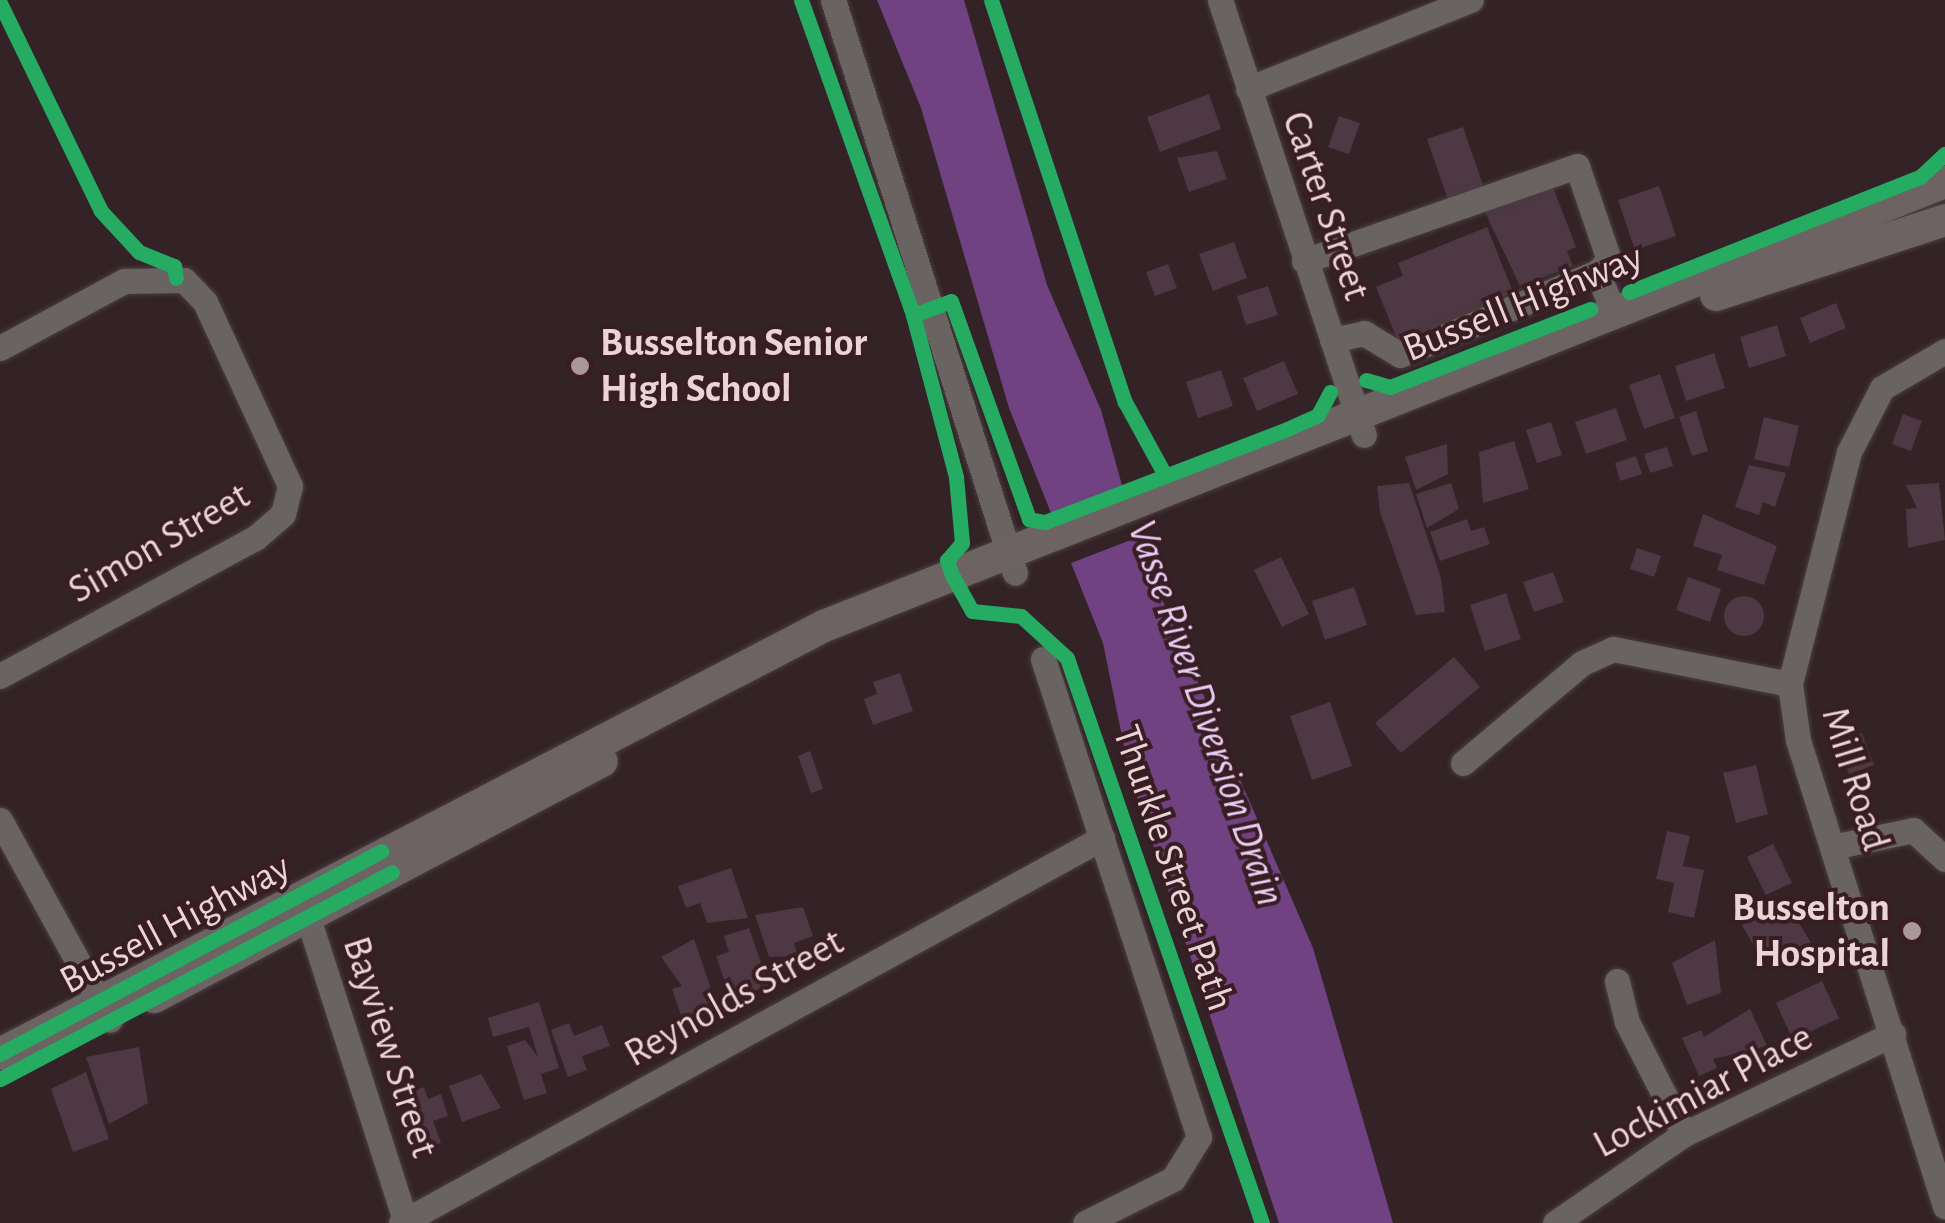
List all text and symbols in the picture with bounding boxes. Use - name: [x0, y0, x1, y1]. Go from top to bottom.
- street label: Carter Street: [1271, 105, 1381, 307]
- street label: Bussell Highway: [1396, 233, 1650, 373]
- place label: Busselton Senior High School: [600, 319, 867, 413]
- marker: Busselton Senior High School: [569, 355, 591, 377]
- street label: Simon Street: [60, 472, 258, 614]
- water label: Vasse River Diversion Drain: [1116, 514, 1296, 912]
- street label: Mill Road: [1811, 702, 1899, 856]
- street label: Thurkle Street Path: [1102, 719, 1244, 1017]
- street label: Bussell Highway: [52, 843, 298, 1005]
- place label: Busselton Hospital: [1732, 884, 1890, 978]
- street label: Reynolds Street: [616, 918, 852, 1078]
- marker: Busselton Hospital: [1899, 918, 1925, 944]
- street label: Bayview Street: [332, 931, 448, 1163]
- street label: Lockimiar Place: [1585, 1013, 1821, 1169]

